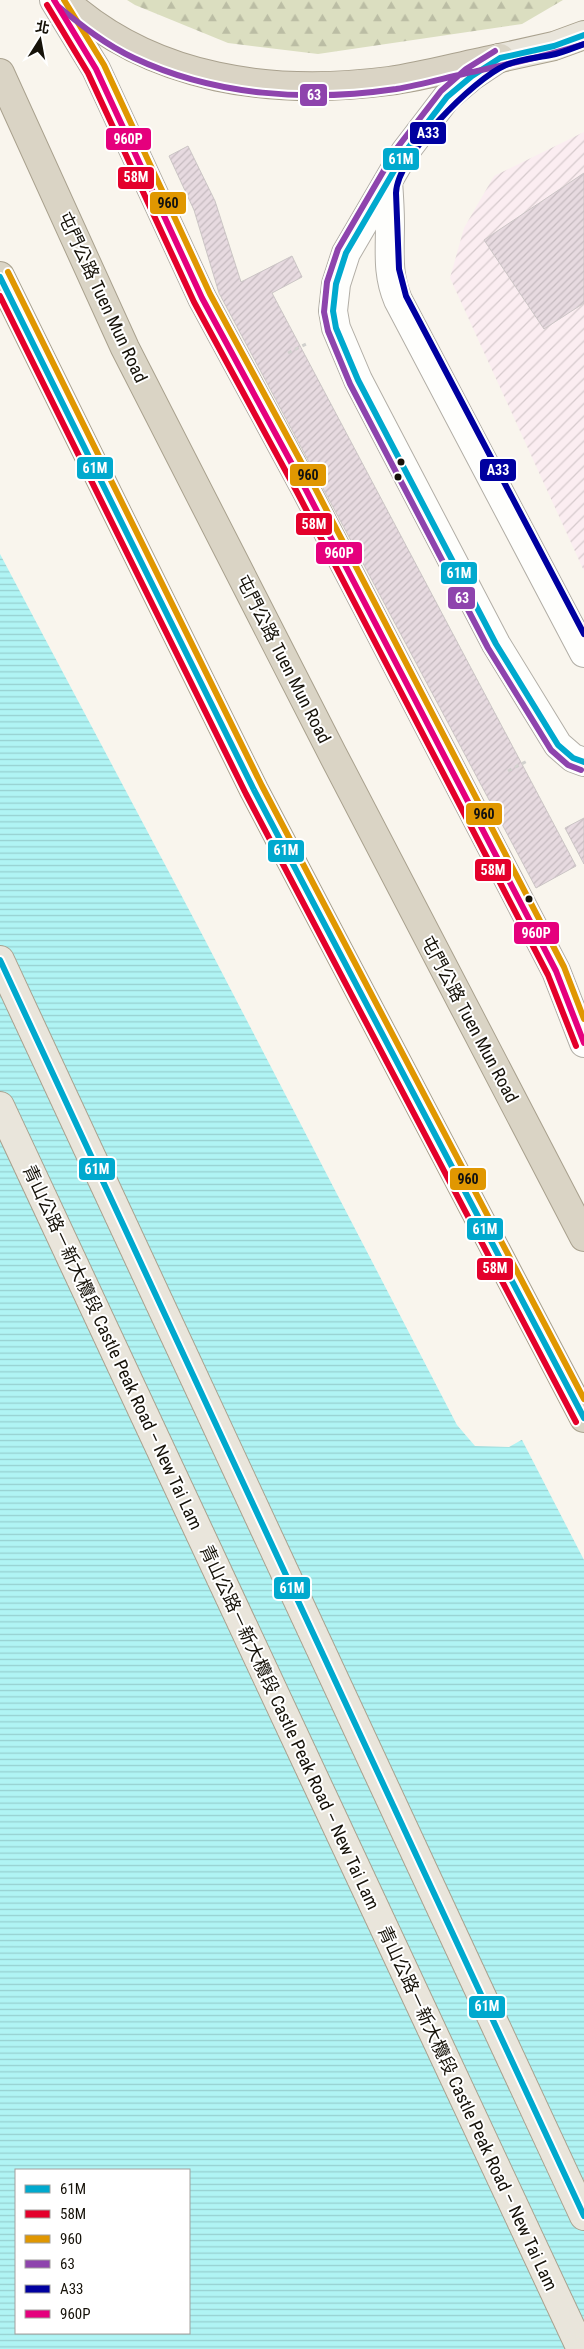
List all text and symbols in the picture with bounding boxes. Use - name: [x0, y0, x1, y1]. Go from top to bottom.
- north arrow: [15, 15, 65, 65]
- text: 北: [34, 18, 51, 36]
- line badge: 63: [299, 83, 328, 107]
- text: 63: [307, 87, 321, 103]
- line badge: A33: [409, 121, 447, 145]
- text: A33: [417, 125, 439, 141]
- line badge: 960P: [105, 127, 152, 151]
- text: 960P: [113, 131, 143, 147]
- line badge: 61M: [382, 147, 420, 171]
- text: 61M: [389, 151, 413, 167]
- line badge: 58M: [117, 166, 155, 190]
- text: 58M: [124, 169, 148, 185]
- line badge: 960: [149, 191, 187, 215]
- text: 960: [157, 195, 179, 211]
- street label: 屯門公路 Tuen Mun Road: [54, 208, 152, 386]
- line badge: 61M: [76, 456, 114, 480]
- unlabelled marker: [396, 457, 406, 467]
- line badge: A33: [479, 458, 517, 482]
- text: 61M: [83, 460, 107, 476]
- text: A33: [487, 462, 509, 478]
- line badge: 960: [289, 463, 327, 487]
- text: 960: [297, 467, 319, 483]
- unlabelled marker: [393, 472, 403, 482]
- line badge: 58M: [295, 512, 333, 536]
- text: 58M: [302, 516, 326, 532]
- line badge: 960P: [315, 541, 363, 565]
- text: 960P: [324, 545, 354, 561]
- line badge: 61M: [440, 561, 478, 585]
- text: 61M: [447, 565, 471, 581]
- street label: 屯門公路 Tuen Mun Road: [232, 571, 336, 747]
- line badge: 63: [447, 586, 476, 610]
- text: 63: [455, 590, 469, 606]
- line badge: 960: [465, 802, 503, 826]
- text: 960: [473, 806, 495, 822]
- line badge: 61M: [267, 839, 305, 863]
- text: 61M: [274, 842, 298, 858]
- line badge: 58M: [474, 858, 512, 882]
- text: 58M: [481, 862, 505, 878]
- unlabelled marker: [524, 894, 534, 904]
- line badge: 960P: [513, 921, 560, 945]
- text: 960P: [521, 925, 551, 941]
- street label: 屯門公路 Tuen Mun Road: [417, 932, 523, 1106]
- line badge: 61M: [78, 1157, 116, 1181]
- street label: 青山公路－新大欖段 Castle Peak Road – New Tai Lam: [19, 1161, 207, 1533]
- text: 61M: [85, 1161, 109, 1177]
- line badge: 960: [449, 1167, 487, 1191]
- text: 960: [457, 1171, 479, 1187]
- line badge: 61M: [466, 1217, 504, 1241]
- text: 61M: [473, 1221, 497, 1237]
- line badge: 58M: [476, 1257, 514, 1281]
- text: 58M: [483, 1260, 507, 1276]
- street label: 青山公路－新大欖段 Castle Peak Road – New Tai Lam: [196, 1541, 384, 1913]
- line badge: 61M: [273, 1576, 311, 1600]
- text: 61M: [280, 1580, 304, 1596]
- street label: 青山公路－新大欖段 Castle Peak Road – New Tai Lam: [374, 1922, 562, 2294]
- line badge: 61M: [468, 1995, 506, 2019]
- text: 61M: [475, 1998, 499, 2014]
- legend: [15, 2169, 190, 2334]
- text: 61M: [60, 2180, 86, 2198]
- text: 58M: [60, 2205, 86, 2223]
- text: 960: [60, 2230, 82, 2248]
- text: 63: [60, 2255, 75, 2273]
- text: A33: [60, 2280, 83, 2298]
- text: 960P: [60, 2305, 91, 2323]

